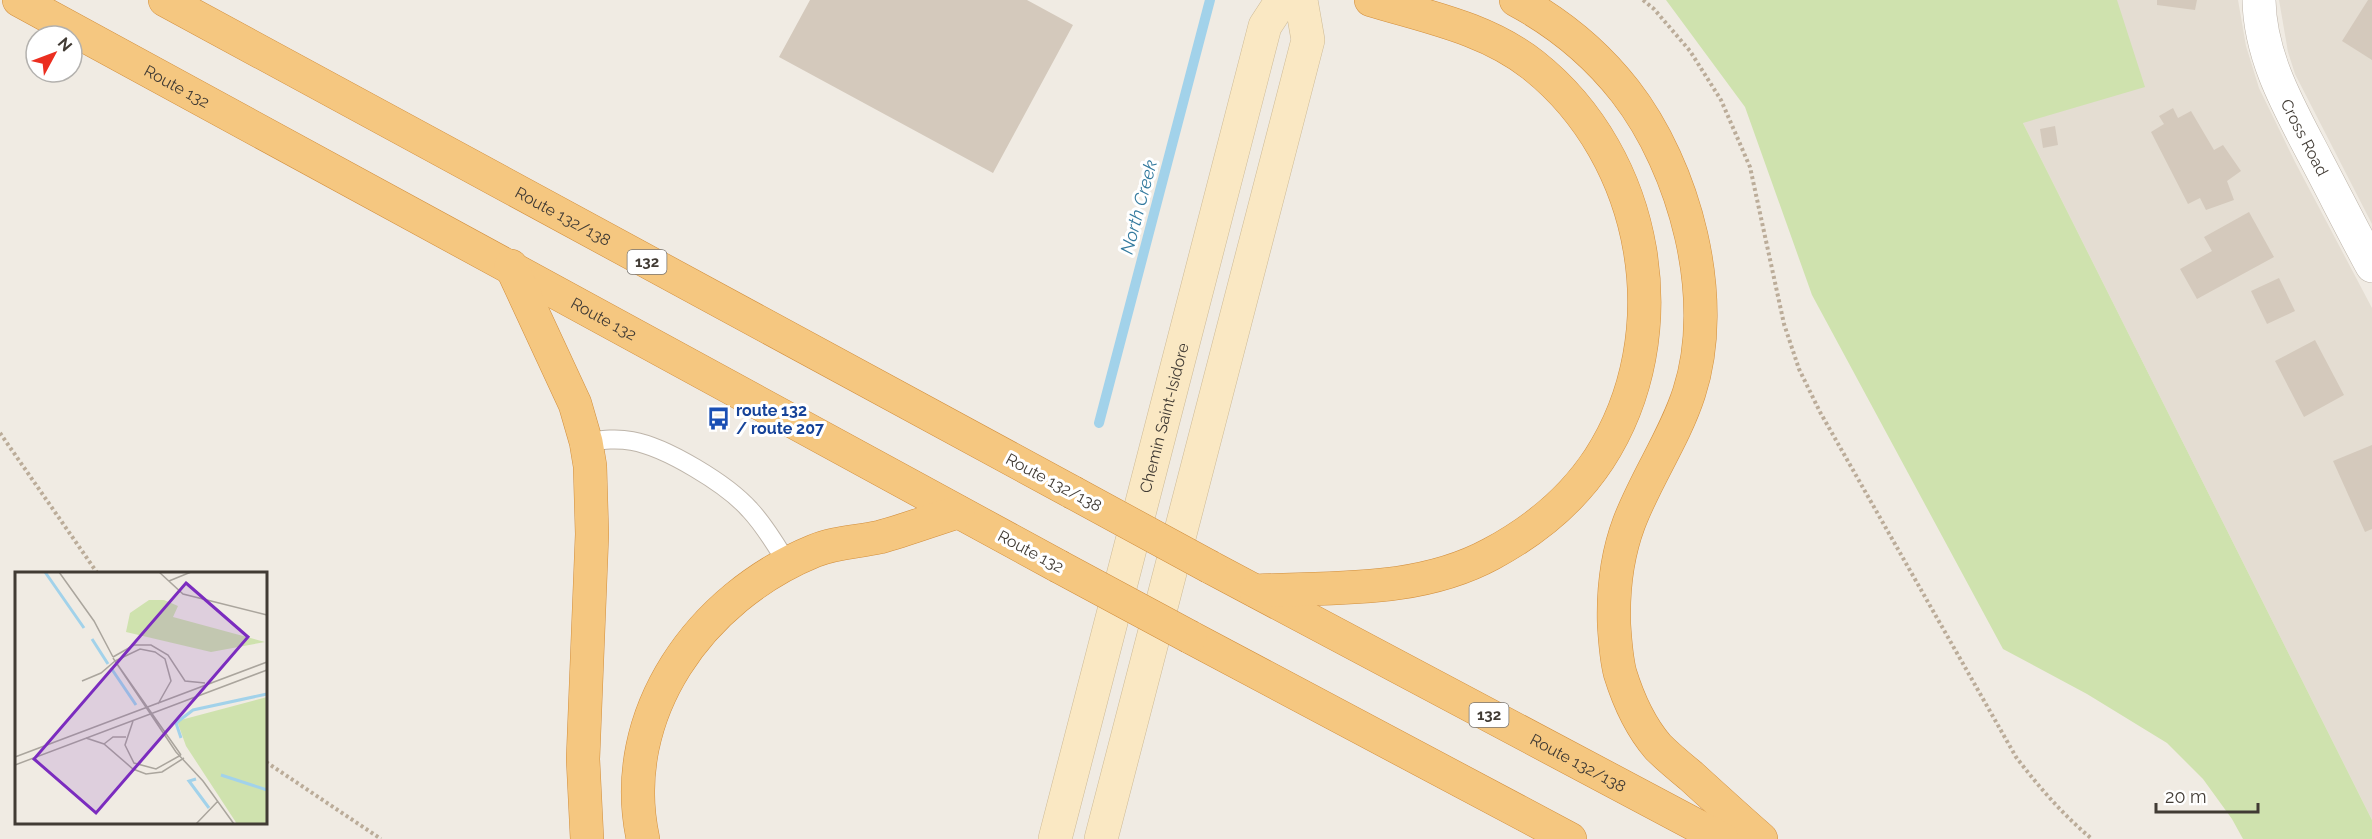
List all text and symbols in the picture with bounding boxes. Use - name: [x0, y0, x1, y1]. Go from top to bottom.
- north arrow: [24, 24, 84, 84]
- text: N: [54, 34, 76, 55]
- street label: Route 132: [141, 61, 213, 112]
- street label: Cross Road: [2277, 96, 2332, 179]
- water label: North Creek: [1116, 157, 1161, 256]
- street label: Route 132/138: [512, 183, 614, 250]
- road number: 132: [628, 250, 666, 274]
- street label: Route 132: [568, 294, 640, 345]
- street label: Chemin Saint-Isidore: [1136, 341, 1193, 495]
- place label: route 132 / route 207: [736, 401, 824, 438]
- bus stop icon: route 132 / route 207: [705, 406, 731, 432]
- street label: Route 132/138: [1003, 449, 1105, 516]
- street label: Route 132: [995, 526, 1067, 577]
- inset map: [15, 572, 267, 824]
- road number: 132: [1470, 703, 1508, 727]
- street label: Route 132/138: [1527, 730, 1629, 796]
- scale bar: [2156, 776, 2258, 814]
- text: 20 m: [2165, 786, 2207, 807]

